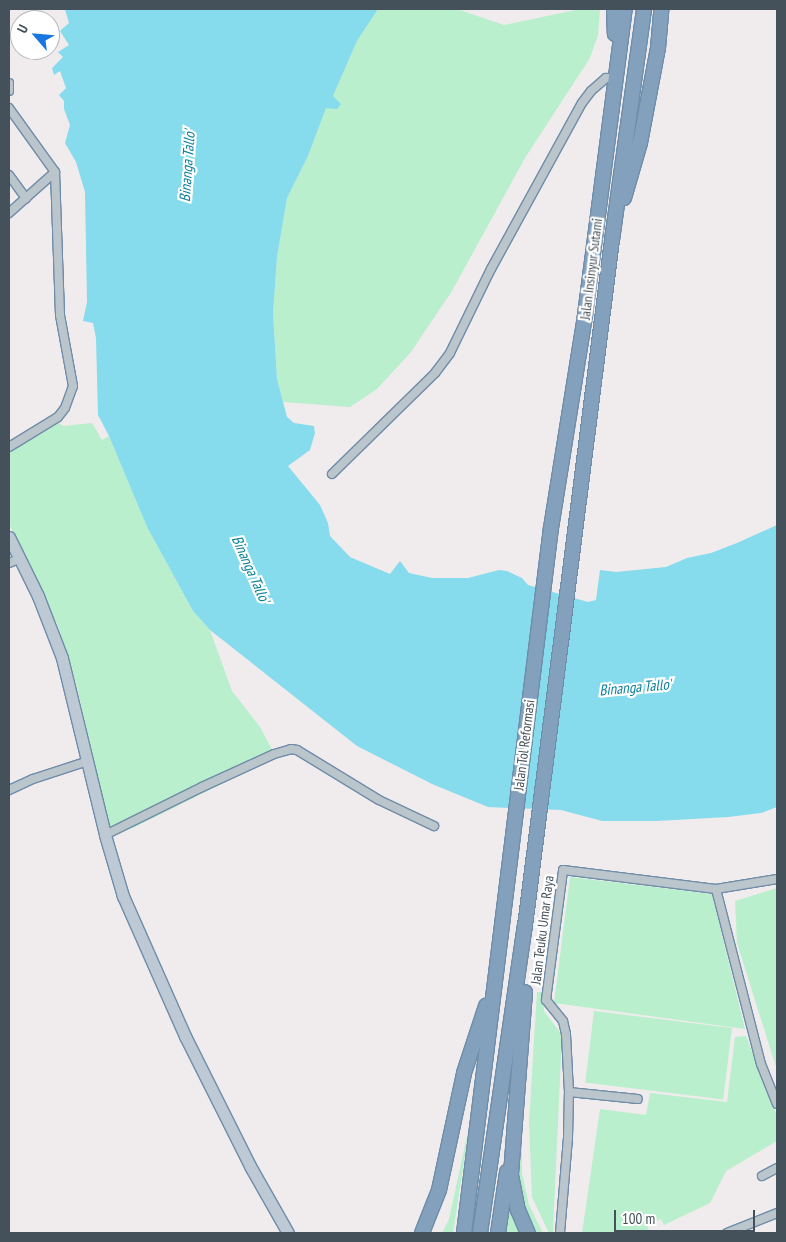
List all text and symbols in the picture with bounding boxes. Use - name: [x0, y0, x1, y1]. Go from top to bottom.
- north arrow: [10, 10, 60, 60]
- text: U: [13, 21, 32, 36]
- water label: Binanga Tallo': [176, 129, 198, 203]
- street label: Jalan Insinyur Sutami: [576, 217, 606, 321]
- water label: Binanga Tallo': [228, 532, 274, 606]
- water label: Binanga Tallo': [598, 675, 672, 699]
- street label: Jalan Tol Reformasi: [510, 698, 538, 792]
- street label: Jalan Teuku Umar Raya: [527, 874, 557, 986]
- scale bar: [616, 1200, 757, 1232]
- text: 100 m: [622, 1209, 655, 1228]

